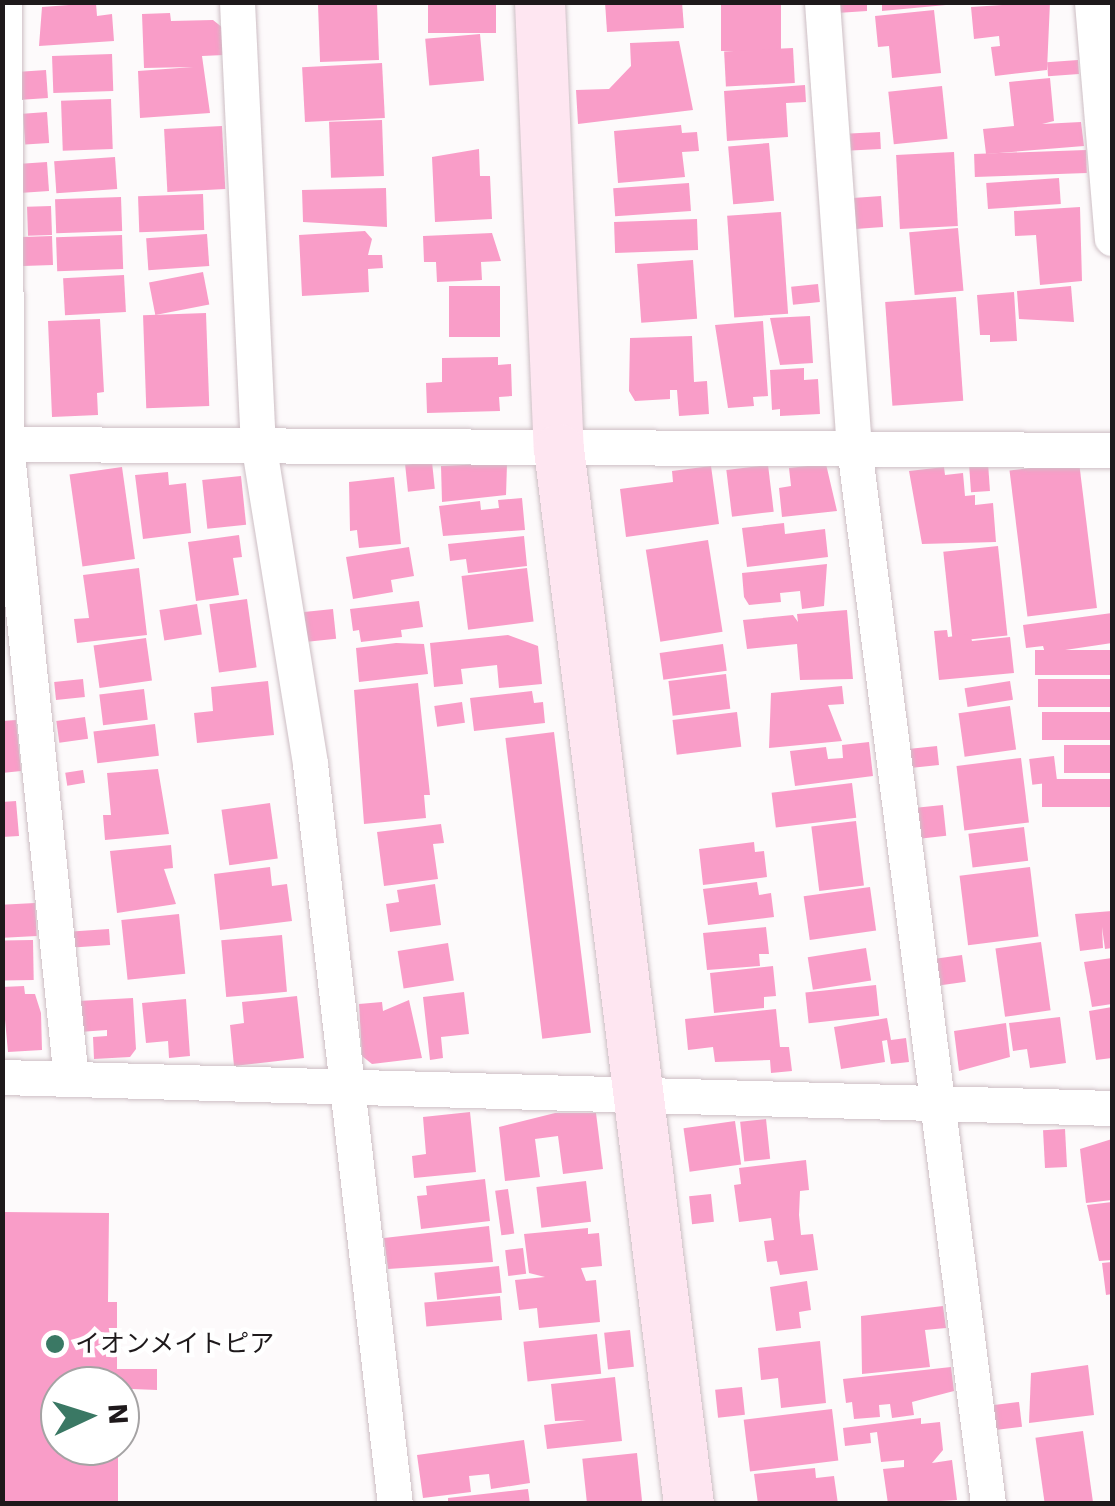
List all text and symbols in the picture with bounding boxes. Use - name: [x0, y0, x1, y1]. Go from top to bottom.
- place label: イオンメイトピア: [75, 1329, 275, 1359]
- marker: イオンメイトピア: [44, 1333, 66, 1355]
- north arrow: [40, 1366, 140, 1466]
- text: N: [101, 1403, 136, 1426]

